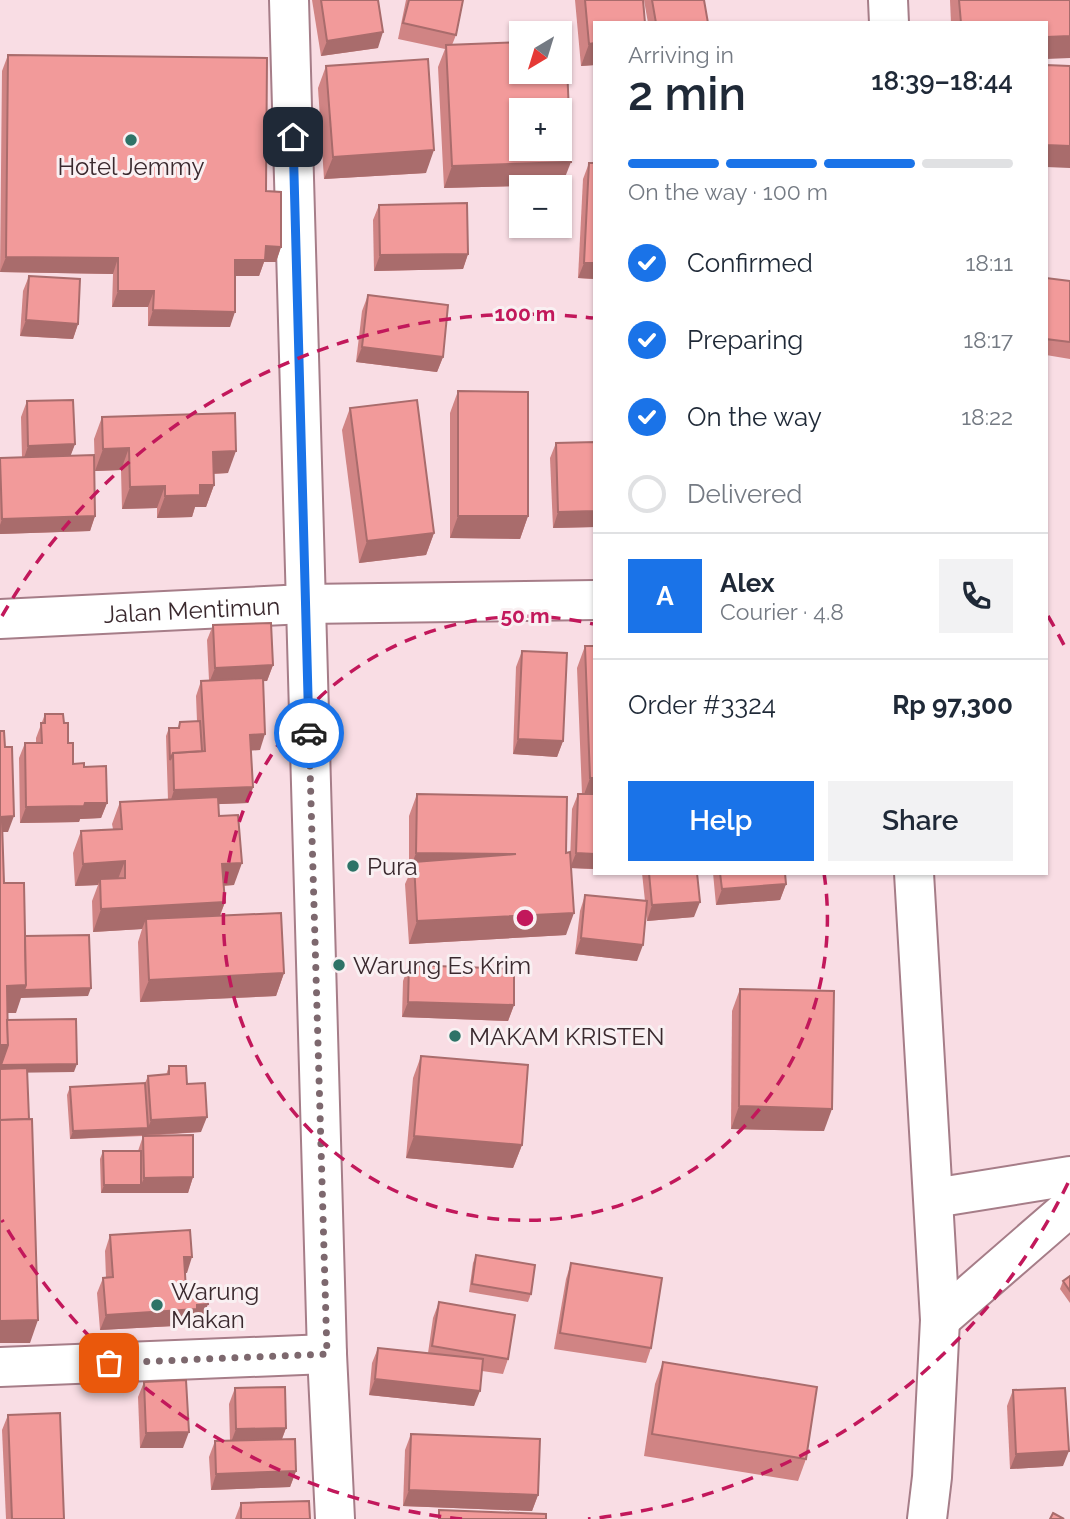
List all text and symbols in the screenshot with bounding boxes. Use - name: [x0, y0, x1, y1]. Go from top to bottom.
- north arrow: [509, 21, 572, 84]
- map controls: [509, 21, 572, 238]
- text: Arriving in: [628, 41, 734, 68]
- text: 18:39–18:44: [871, 66, 1013, 96]
- text: 2 min: [628, 67, 746, 121]
- button: +: [509, 98, 572, 161]
- pin: [263, 107, 323, 167]
- icon: home: [274, 118, 312, 156]
- marker: Hotel Jemmy: [123, 132, 139, 148]
- place label: Hotel Jemmy: [57, 152, 205, 181]
- button: −: [509, 175, 572, 238]
- text: On the way · 100 m: [628, 178, 828, 205]
- icon: check: [628, 244, 666, 282]
- text: Confirmed: [687, 248, 813, 278]
- text: 18:11: [966, 249, 1013, 276]
- text: 100 m: [495, 301, 555, 326]
- icon: check: [628, 321, 666, 359]
- text: Preparing: [687, 325, 803, 355]
- text: 18:17: [963, 326, 1013, 353]
- icon: check: [628, 398, 666, 436]
- text: On the way: [687, 402, 822, 432]
- text: 18:22: [961, 403, 1013, 430]
- text: Delivered: [687, 479, 802, 509]
- button: phone: [939, 559, 1013, 633]
- text: Alex: [720, 568, 775, 598]
- text: A: [656, 581, 674, 611]
- street label: Jalan Mentimun: [103, 591, 281, 628]
- text: Courier · 4.8: [720, 598, 844, 625]
- text: 50 m: [500, 603, 550, 628]
- text: Order #3324: [628, 690, 776, 720]
- text: Rp 97,300: [892, 690, 1013, 720]
- courier: [274, 698, 344, 768]
- icon: car: [290, 714, 328, 752]
- button: Help: [628, 781, 814, 861]
- button: Share: [828, 781, 1013, 861]
- place label: Pura: [367, 852, 418, 881]
- marker: Pura: [345, 858, 361, 874]
- centre of rings: [513, 906, 537, 930]
- place label: Warung Es Krim: [353, 951, 531, 980]
- marker: Warung Es Krim: [331, 957, 347, 973]
- place label: MAKAM KRISTEN: [469, 1022, 664, 1051]
- marker: MAKAM KRISTEN: [447, 1028, 463, 1044]
- place label: Warung Makan: [171, 1277, 259, 1334]
- marker: Warung Makan: [149, 1297, 165, 1313]
- pin: [79, 1333, 139, 1393]
- icon: bag: [90, 1344, 128, 1382]

